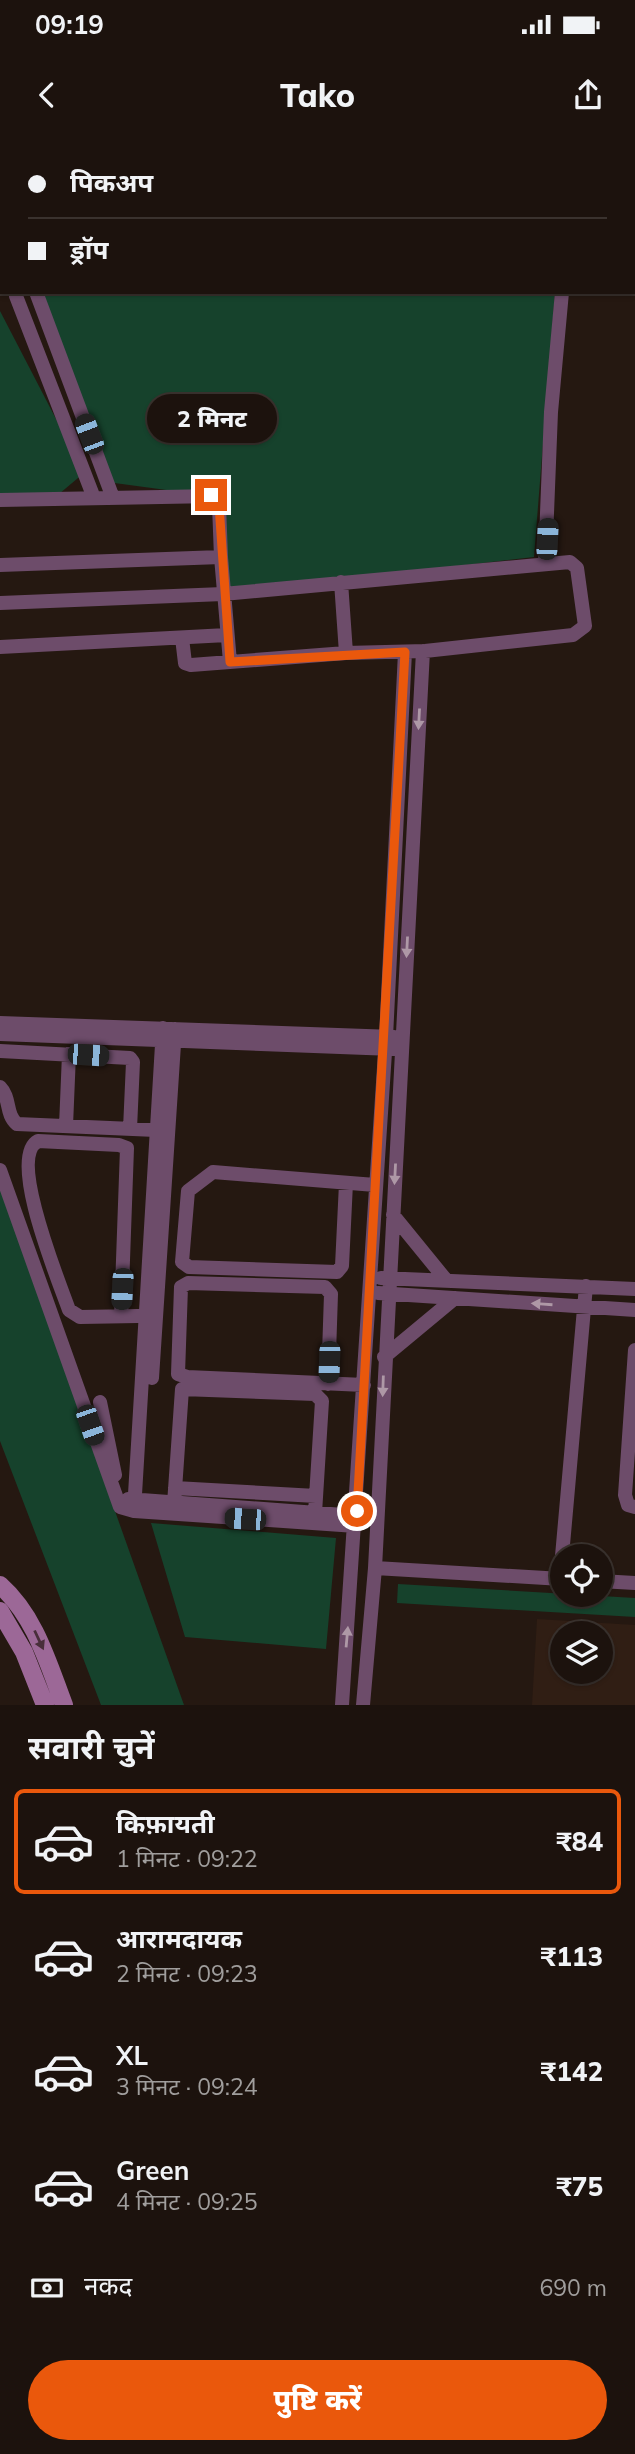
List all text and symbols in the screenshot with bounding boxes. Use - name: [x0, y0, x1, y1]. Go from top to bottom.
- text: 09:19: [35, 8, 104, 41]
- text: Tako: [280, 75, 355, 115]
- icon: back: [28, 76, 66, 114]
- icon: share: [569, 76, 607, 114]
- text: पिकअप: [70, 166, 153, 199]
- text: ड्रॉप: [70, 233, 108, 266]
- callout: 2 मिनट: [146, 394, 276, 442]
- text: 2 मिनट: [177, 404, 247, 433]
- car: [72, 411, 107, 457]
- route end: [195, 479, 227, 511]
- car: [536, 517, 559, 561]
- one-way arrow: [413, 709, 424, 731]
- one-way arrow: [401, 936, 412, 958]
- car: [67, 1043, 110, 1067]
- one-way arrow: [390, 1163, 401, 1185]
- car: [111, 1267, 134, 1311]
- one-way arrow: [531, 1298, 553, 1309]
- car: [318, 1341, 341, 1383]
- one-way arrow: [378, 1375, 389, 1397]
- car: [74, 1402, 107, 1448]
- route start: [341, 1495, 373, 1527]
- car: [224, 1507, 267, 1531]
- map controls: [550, 1544, 613, 1684]
- button: locate: [550, 1544, 613, 1607]
- button: layers: [550, 1621, 613, 1684]
- one-way arrow: [342, 1626, 353, 1648]
- one-way arrow: [33, 1630, 44, 1650]
- text: सवारी चुनें: [28, 1727, 155, 1767]
- text: किफ़ायती: [116, 1807, 215, 1840]
- icon: car: [32, 1810, 95, 1873]
- text: ₹84: [556, 1825, 603, 1858]
- text: 1 मिनट · 09:22: [116, 1844, 258, 1873]
- text: आरामदायक: [116, 1922, 242, 1955]
- icon: car: [32, 1925, 95, 1988]
- text: ₹113: [541, 1940, 603, 1973]
- text: 2 मिनट · 09:23: [116, 1959, 258, 1988]
- text: XL: [116, 2039, 148, 2072]
- icon: car: [32, 2040, 95, 2103]
- text: ₹142: [541, 2055, 603, 2088]
- text: 3 मिनट · 09:24: [116, 2072, 258, 2101]
- text: Green: [116, 2154, 189, 2187]
- icon: car: [32, 2155, 95, 2218]
- text: ₹75: [556, 2170, 603, 2203]
- text: 4 मिनट · 09:25: [116, 2187, 258, 2216]
- icon: cash: [28, 2269, 66, 2307]
- text: नकद: [84, 2269, 132, 2302]
- text: 690 m: [539, 2273, 607, 2302]
- button: पुष्टि करें: [28, 2360, 607, 2440]

